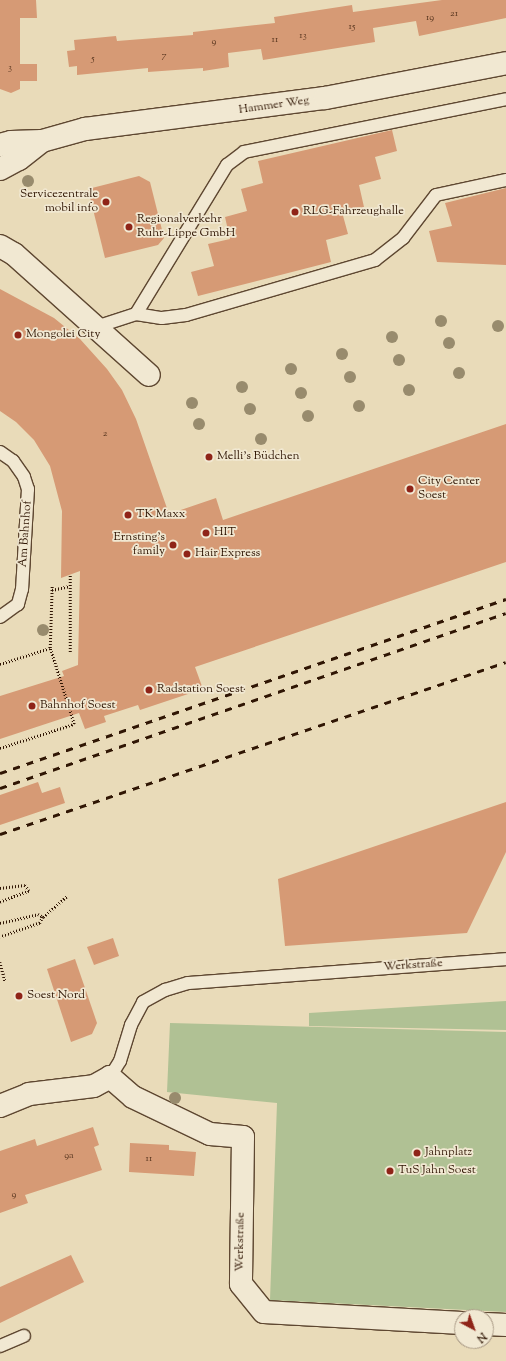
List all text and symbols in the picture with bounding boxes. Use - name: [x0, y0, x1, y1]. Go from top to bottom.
- house number: 21: [450, 8, 458, 20]
- house number: 19: [426, 12, 434, 24]
- house number: 15: [349, 21, 355, 33]
- house number: 13: [299, 30, 307, 42]
- house number: 11: [272, 34, 278, 46]
- house number: 9: [212, 36, 216, 48]
- house number: 7: [161, 50, 167, 62]
- house number: 5: [91, 53, 95, 65]
- house number: 3: [8, 62, 12, 74]
- street label: Hammer Weg: [238, 94, 310, 118]
- place label: Servicezentrale mobil info: [20, 188, 98, 216]
- marker: Servicezentrale mobil info: [101, 197, 111, 207]
- place label: RLG-Fahrzeughalle: [303, 205, 404, 219]
- marker: RLG-Fahrzeughalle: [290, 207, 300, 217]
- place label: Regionalverkehr Ruhr-Lippe GmbH: [137, 213, 235, 241]
- marker: Regionalverkehr Ruhr-Lippe GmbH: [124, 222, 134, 232]
- place label: Mongolei City: [26, 328, 100, 342]
- marker: Mongolei City: [13, 330, 23, 340]
- house number: 2: [103, 428, 107, 440]
- place label: Melli's Büdchen: [217, 450, 300, 464]
- marker: Melli's Büdchen: [204, 452, 214, 462]
- place label: City Center Soest: [418, 475, 480, 503]
- marker: City Center Soest: [405, 484, 415, 494]
- street label: Am Bahnhof: [16, 500, 36, 568]
- place label: TK Maxx: [136, 508, 185, 522]
- marker: TK Maxx: [123, 510, 133, 520]
- place label: HIT: [214, 526, 236, 540]
- marker: HIT: [201, 528, 211, 538]
- place label: Ernsting's family: [114, 531, 165, 559]
- marker: Ernsting's family: [168, 540, 178, 550]
- place label: Hair Express: [195, 547, 260, 561]
- marker: Hair Express: [182, 549, 192, 559]
- place label: Radstation Soest: [157, 683, 244, 697]
- marker: Radstation Soest: [144, 685, 154, 695]
- place label: Bahnhof Soest: [40, 699, 116, 713]
- marker: Bahnhof Soest: [27, 701, 37, 711]
- street label: Werkstraße: [383, 957, 443, 975]
- place label: Soest Nord: [27, 989, 85, 1003]
- marker: Soest Nord: [14, 991, 24, 1001]
- place label: Jahnplatz: [425, 1146, 472, 1160]
- marker: Jahnplatz: [412, 1148, 422, 1158]
- house number: 9a: [64, 1150, 74, 1162]
- house number: 11: [146, 1153, 152, 1165]
- place label: TuS Jahn Soest: [398, 1164, 476, 1178]
- marker: TuS Jahn Soest: [385, 1166, 395, 1176]
- house number: 9: [12, 1189, 16, 1201]
- street label: Werkstraße: [233, 1212, 249, 1272]
- north arrow: [454, 1309, 494, 1349]
- text: N: [473, 1328, 490, 1346]

